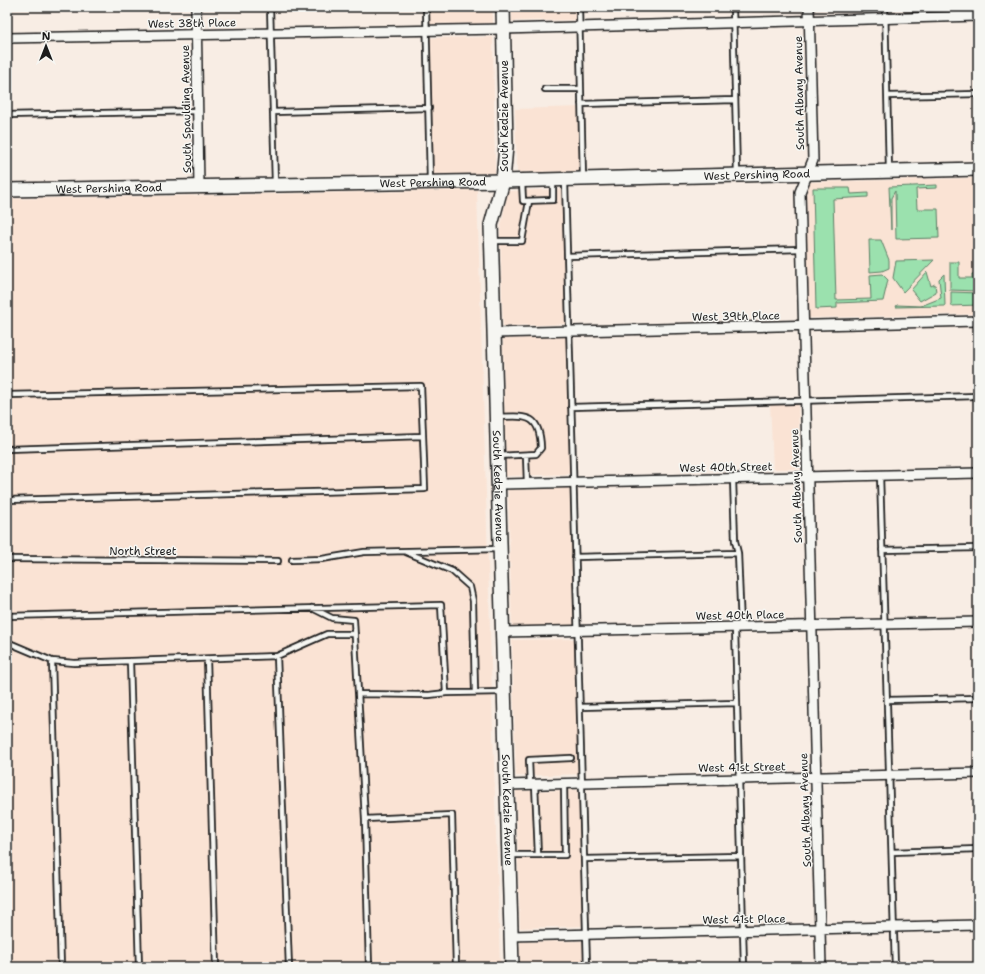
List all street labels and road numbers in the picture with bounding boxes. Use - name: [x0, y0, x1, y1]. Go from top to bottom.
- street label: West 38th Place: [148, 15, 236, 32]
- street label: South Albany Avenue: [791, 36, 808, 150]
- street label: South Spaulding Avenue: [178, 45, 195, 173]
- street label: South Kedzie Avenue: [497, 60, 512, 172]
- street label: West Pershing Road: [703, 166, 810, 184]
- street label: West Pershing Road: [380, 174, 486, 191]
- street label: West Pershing Road: [56, 180, 162, 197]
- street label: West 39th Place: [692, 308, 780, 325]
- street label: South Albany Avenue: [787, 429, 806, 543]
- street label: South Kedzie Avenue: [489, 430, 507, 542]
- street label: West 40th Street: [679, 459, 773, 476]
- street label: North Street: [109, 544, 177, 559]
- street label: West 40th Place: [696, 607, 784, 624]
- street label: South Albany Avenue: [796, 753, 815, 867]
- street label: South Kedzie Avenue: [498, 754, 516, 866]
- street label: West 41st Street: [698, 759, 786, 776]
- street label: West 41st Place: [702, 911, 786, 928]

